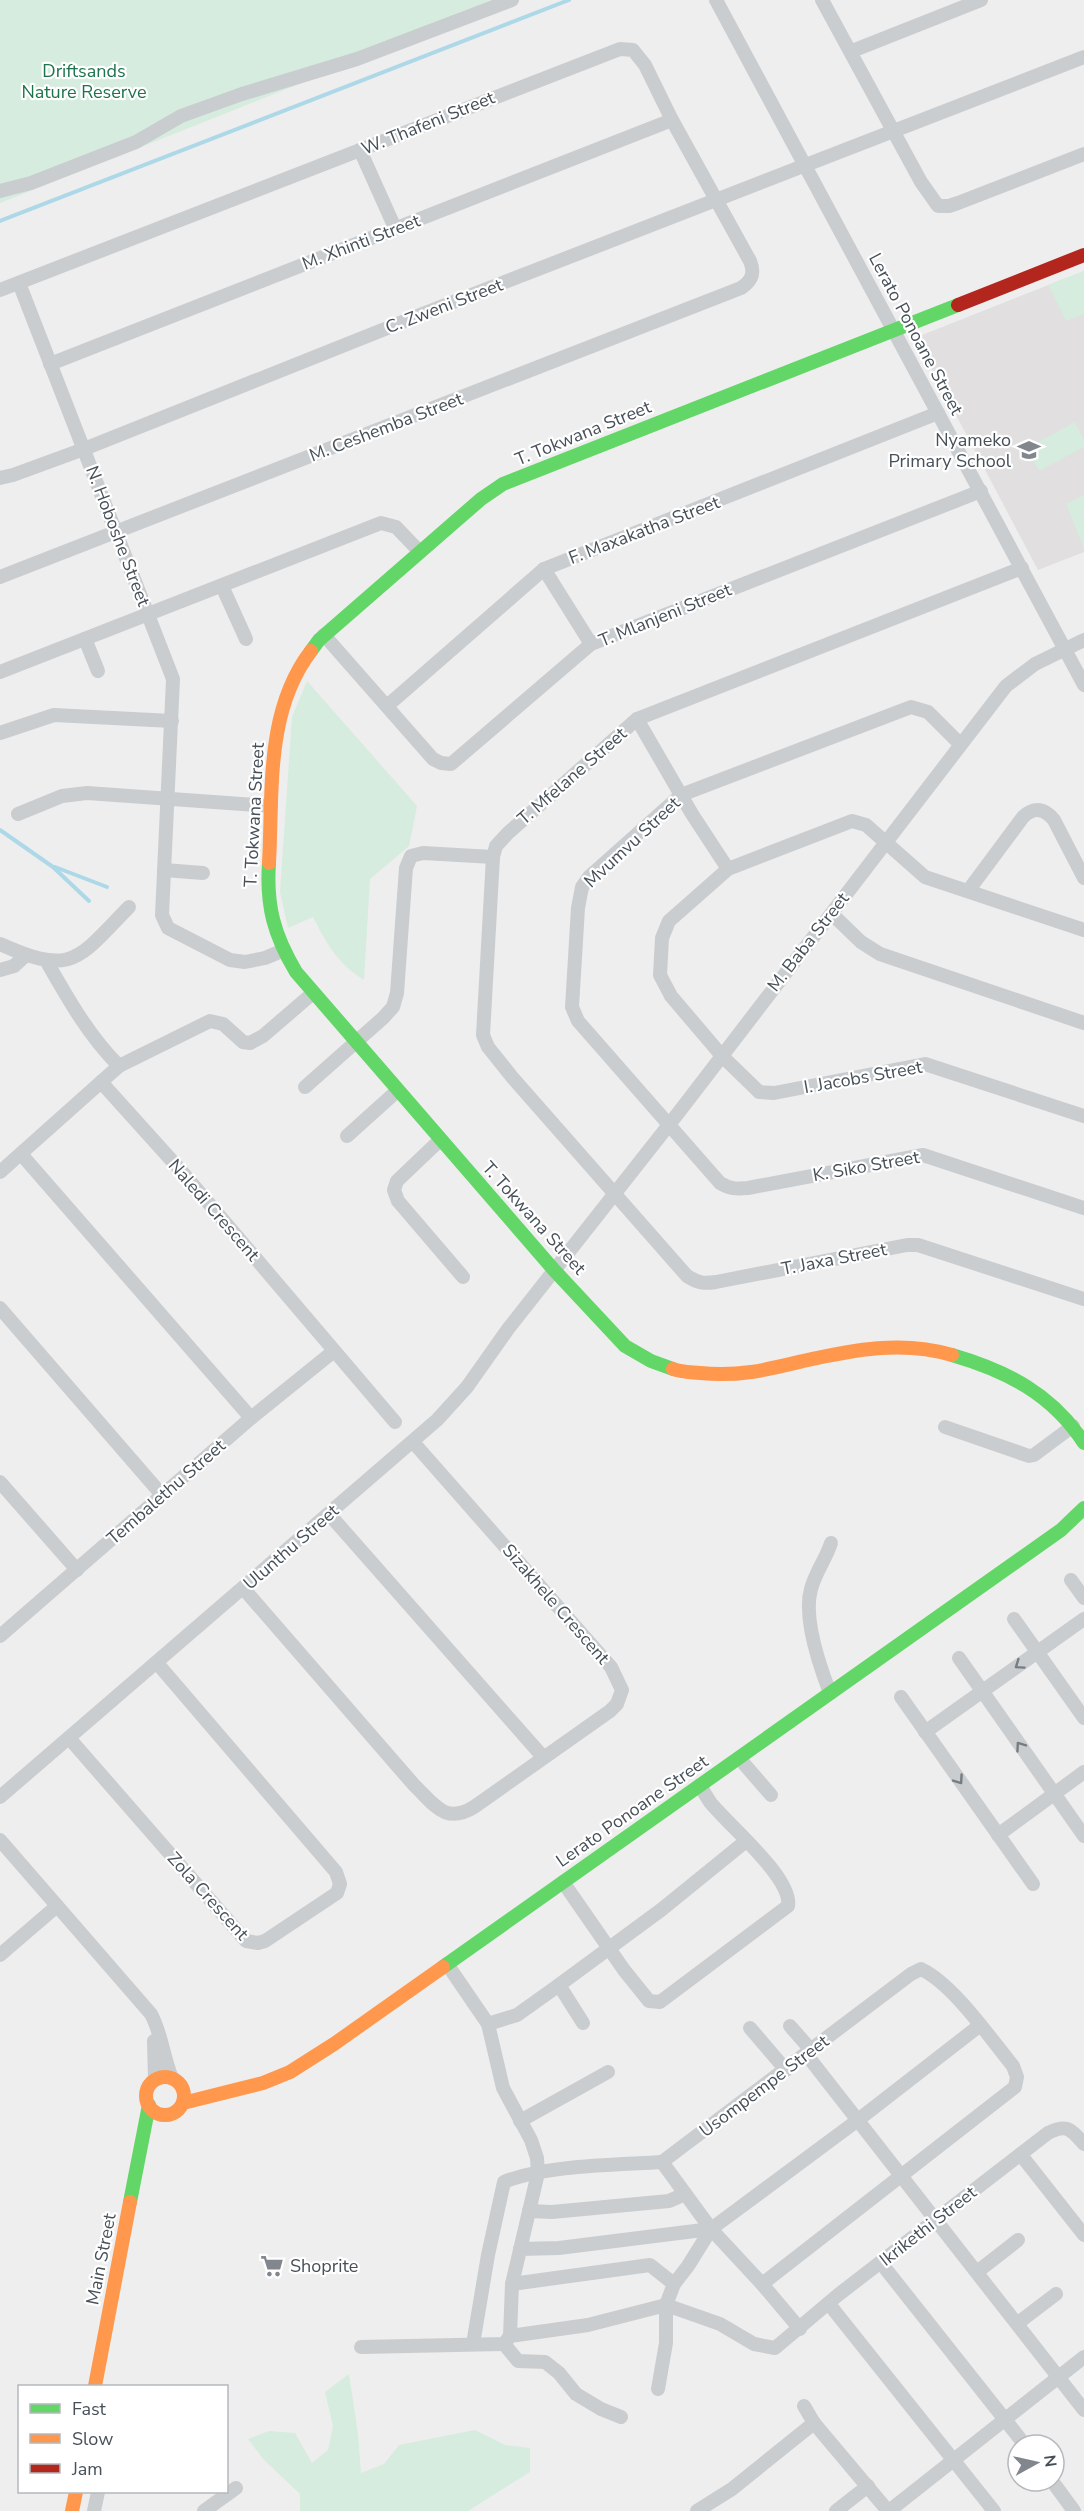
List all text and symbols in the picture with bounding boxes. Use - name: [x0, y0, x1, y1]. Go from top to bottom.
- park label: Driftsands Nature Reserve: [21, 59, 147, 104]
- street label: W. Thafeni Street: [358, 85, 499, 161]
- street label: M. Xhinti Street: [299, 208, 424, 276]
- street label: Lerato Ponoane Street: [863, 249, 969, 420]
- street label: C. Zweni Street: [382, 272, 507, 339]
- street label: M. Ceshemba Street: [306, 386, 467, 467]
- street label: T. Tokwana Street: [511, 395, 655, 471]
- place label: Nyameko Primary School: [888, 428, 1012, 473]
- school or university icon: Nyameko Primary School: [1016, 437, 1042, 463]
- street label: N. Hoboshe Street: [80, 462, 156, 610]
- street label: F. Maxakatha Street: [565, 490, 724, 570]
- street label: T. Mlanjeni Street: [595, 577, 735, 653]
- street label: T. Mfelane Street: [512, 721, 632, 830]
- street label: T. Tokwana Street: [238, 741, 270, 888]
- street label: Mvumvu Street: [579, 791, 686, 893]
- street label: M. Baba Street: [762, 887, 855, 997]
- street label: I. Jacobs Street: [802, 1055, 925, 1099]
- street label: K. Siko Street: [811, 1145, 922, 1187]
- street label: Naledi Crescent: [163, 1154, 265, 1267]
- street label: T. Tokwana Street: [477, 1156, 592, 1280]
- street label: T. Jaxa Street: [779, 1237, 889, 1281]
- street label: Tembalethu Street: [102, 1433, 231, 1550]
- street label: Ulunthu Street: [238, 1498, 344, 1595]
- street label: Sizakhele Crescent: [497, 1539, 615, 1670]
- one-way arrow: [1014, 1658, 1025, 1669]
- one-way arrow: [1016, 1742, 1027, 1753]
- street label: Lerato Ponoane Street: [551, 1749, 713, 1873]
- one-way arrow: [952, 1773, 963, 1784]
- street label: Zola Crescent: [162, 1847, 254, 1946]
- street label: Usompempe Street: [694, 2029, 834, 2143]
- street label: Ikrikethi Street: [875, 2180, 982, 2271]
- street label: Main Street: [80, 2210, 122, 2307]
- supermarket icon: Shoprite: [259, 2253, 285, 2279]
- place label: Shoprite: [290, 2254, 358, 2278]
- legend: [18, 2385, 228, 2493]
- text: Fast: [72, 2397, 107, 2421]
- text: Slow: [72, 2427, 113, 2451]
- north arrow: [1006, 2433, 1066, 2493]
- text: N: [1038, 2454, 1062, 2469]
- text: Jam: [71, 2457, 103, 2481]

